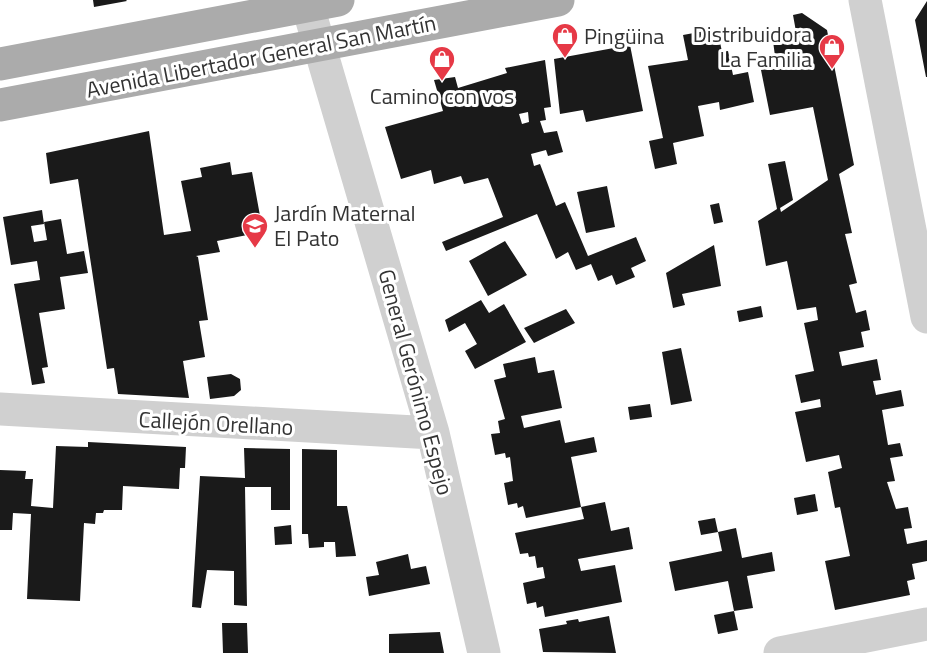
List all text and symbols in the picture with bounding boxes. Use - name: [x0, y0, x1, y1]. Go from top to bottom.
- street label: Avenida Libertador General San Martín: [83, 5, 439, 107]
- place label: Distribuidora La Familia: [693, 17, 812, 76]
- place label: Pingüina: [584, 19, 664, 53]
- shop icon: Pingüina: [550, 21, 580, 59]
- shop icon: Distribuidora La Familia: [817, 32, 847, 70]
- shop icon: Camino con vos: [427, 44, 457, 82]
- place label: Camino con vos: [370, 79, 514, 113]
- place label: Jardín Maternal El Pato: [274, 196, 416, 255]
- school or university icon: Jardín Maternal El Pato: [240, 211, 270, 249]
- street label: General Gerónimo Espejo: [369, 265, 463, 499]
- street label: Callejón Orellano: [138, 402, 294, 444]

